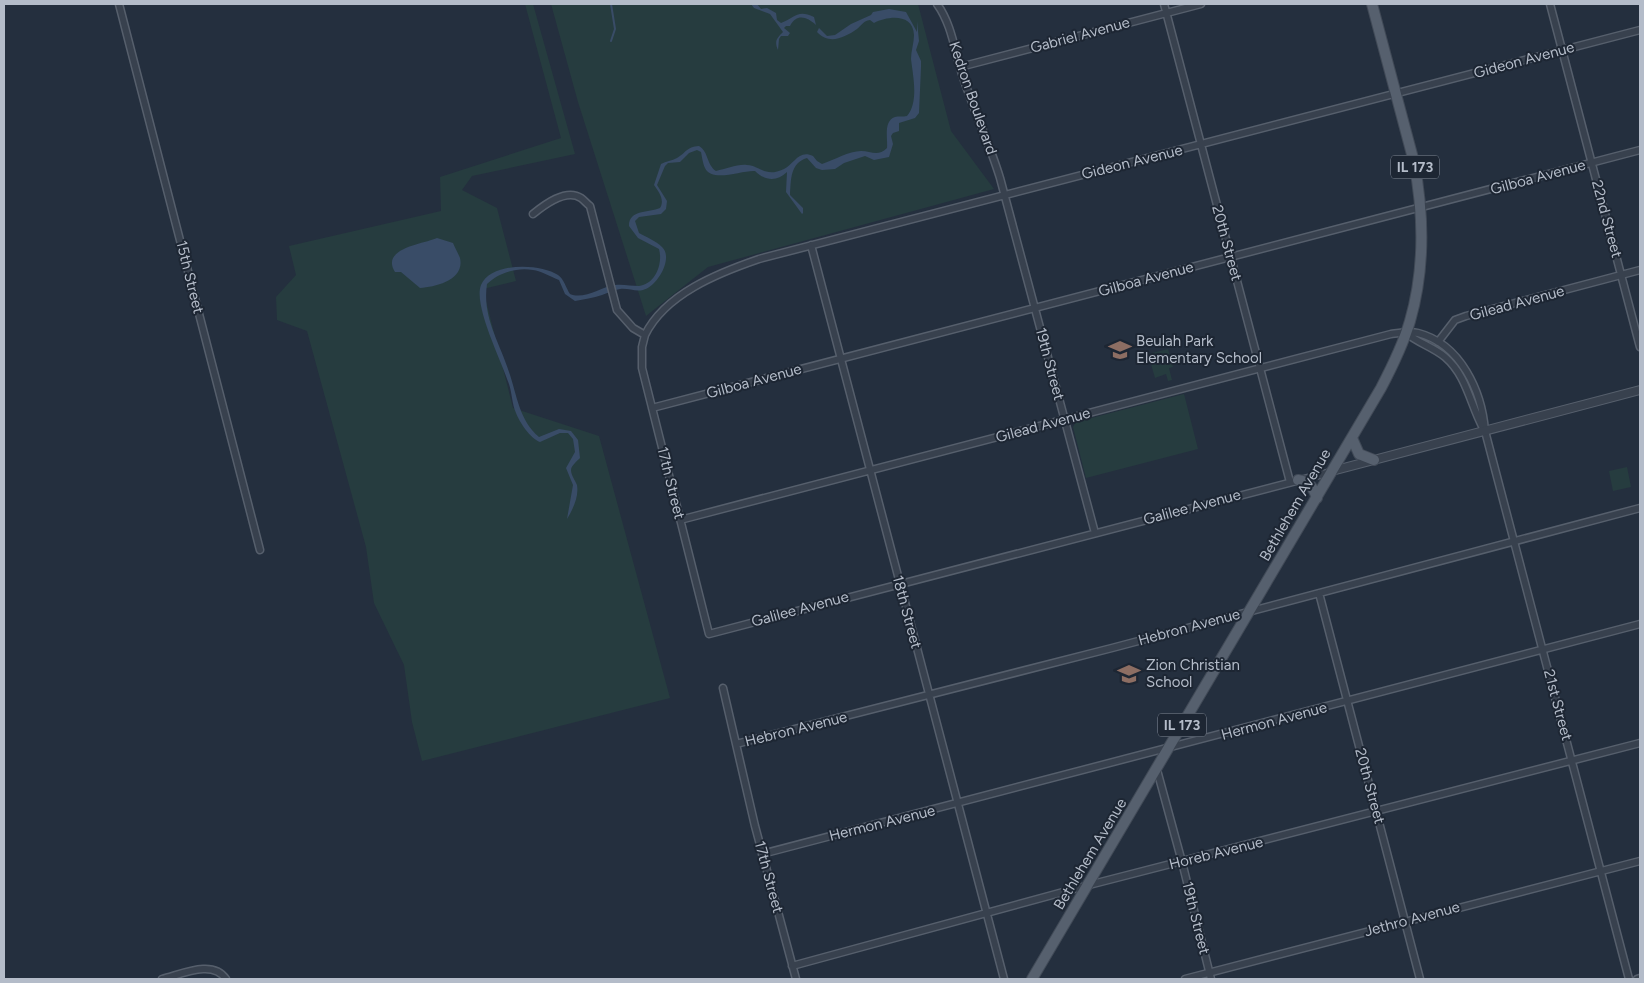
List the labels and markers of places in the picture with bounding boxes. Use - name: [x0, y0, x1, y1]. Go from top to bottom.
- place label: Beulah Park Elementary School: [1136, 332, 1262, 367]
- school or university icon: Beulah Park Elementary School: [1107, 337, 1133, 363]
- place label: Zion Christian School: [1146, 656, 1240, 691]
- school or university icon: Zion Christian School: [1116, 661, 1142, 687]

